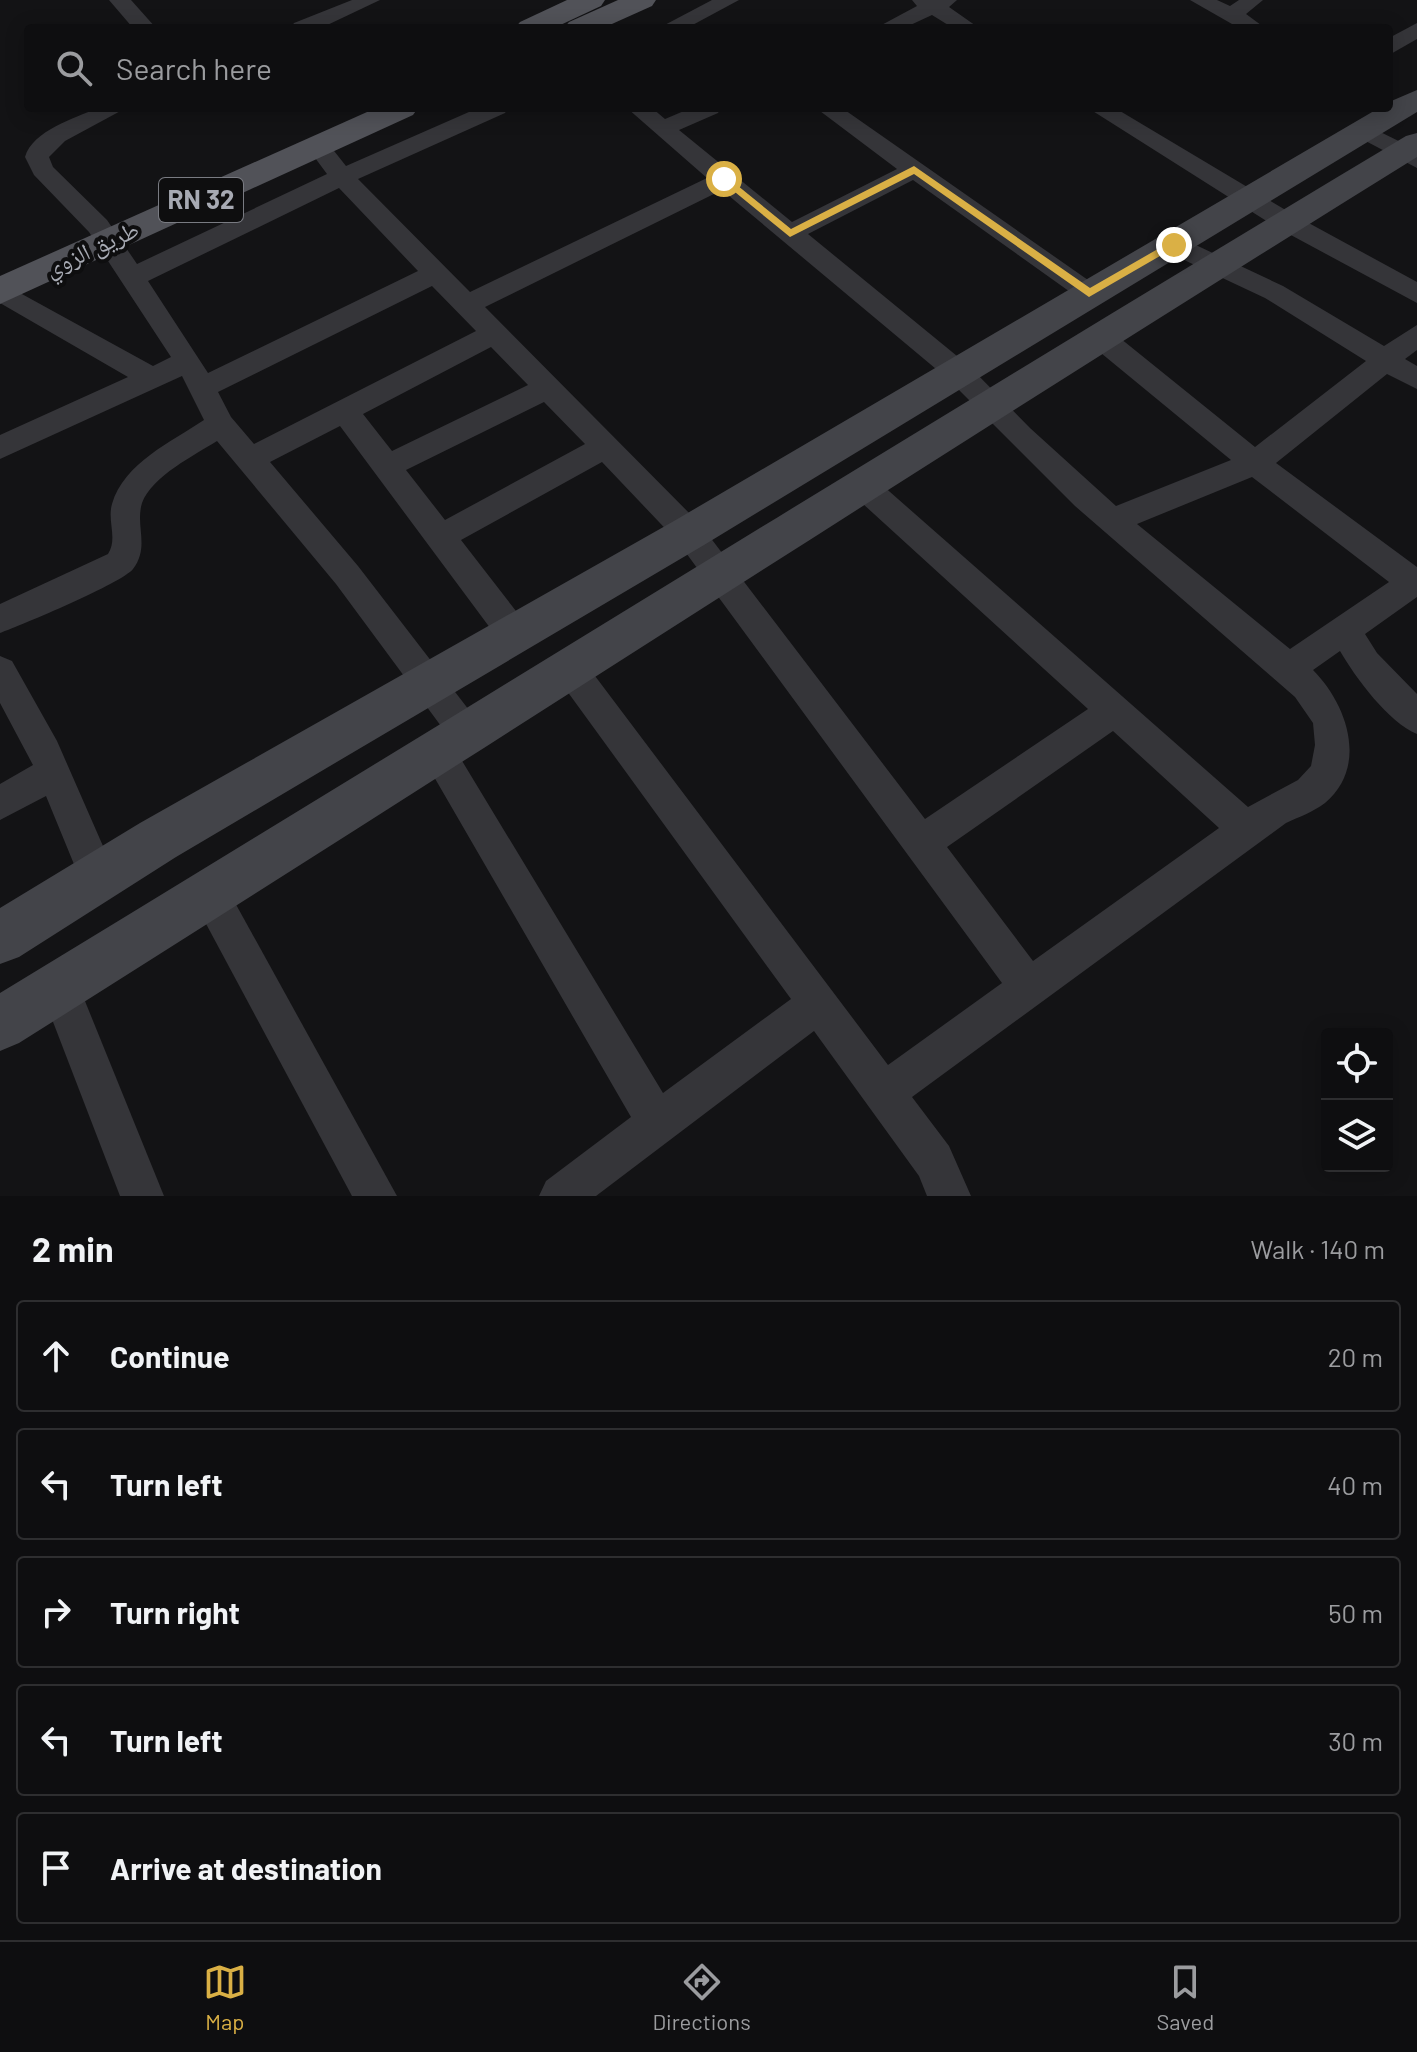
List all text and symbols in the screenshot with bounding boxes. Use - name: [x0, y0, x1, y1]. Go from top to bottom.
- search box: [24, 24, 1393, 112]
- icon: search: [52, 46, 96, 90]
- text: Search here: [116, 50, 272, 86]
- route start: [706, 161, 742, 197]
- road number: RN 32: [159, 178, 243, 222]
- street label: طريق الزوي: [40, 213, 146, 288]
- route end: [1156, 227, 1192, 263]
- map controls: [1321, 1028, 1393, 1172]
- button: locate: [1321, 1028, 1393, 1100]
- button: layers: [1321, 1100, 1393, 1172]
- text: 2 min: [32, 1228, 114, 1269]
- text: Walk · 140 m: [1250, 1233, 1385, 1264]
- icon: ahead: [34, 1334, 78, 1378]
- text: Continue: [110, 1338, 230, 1374]
- text: 20 m: [1328, 1341, 1383, 1372]
- icon: left: [34, 1462, 78, 1506]
- text: Turn left: [110, 1466, 223, 1502]
- text: 40 m: [1327, 1469, 1383, 1500]
- icon: right: [34, 1590, 78, 1634]
- text: Turn right: [110, 1594, 240, 1630]
- text: 50 m: [1328, 1597, 1383, 1628]
- icon: left: [34, 1718, 78, 1762]
- text: Turn left: [110, 1722, 223, 1758]
- text: 30 m: [1328, 1725, 1383, 1756]
- icon: arrive: [34, 1846, 78, 1890]
- text: Arrive at destination: [110, 1850, 382, 1886]
- tab: Map: [203, 1960, 247, 2034]
- tab: Directions: [652, 1960, 751, 2034]
- tab: Saved: [1156, 1960, 1214, 2034]

